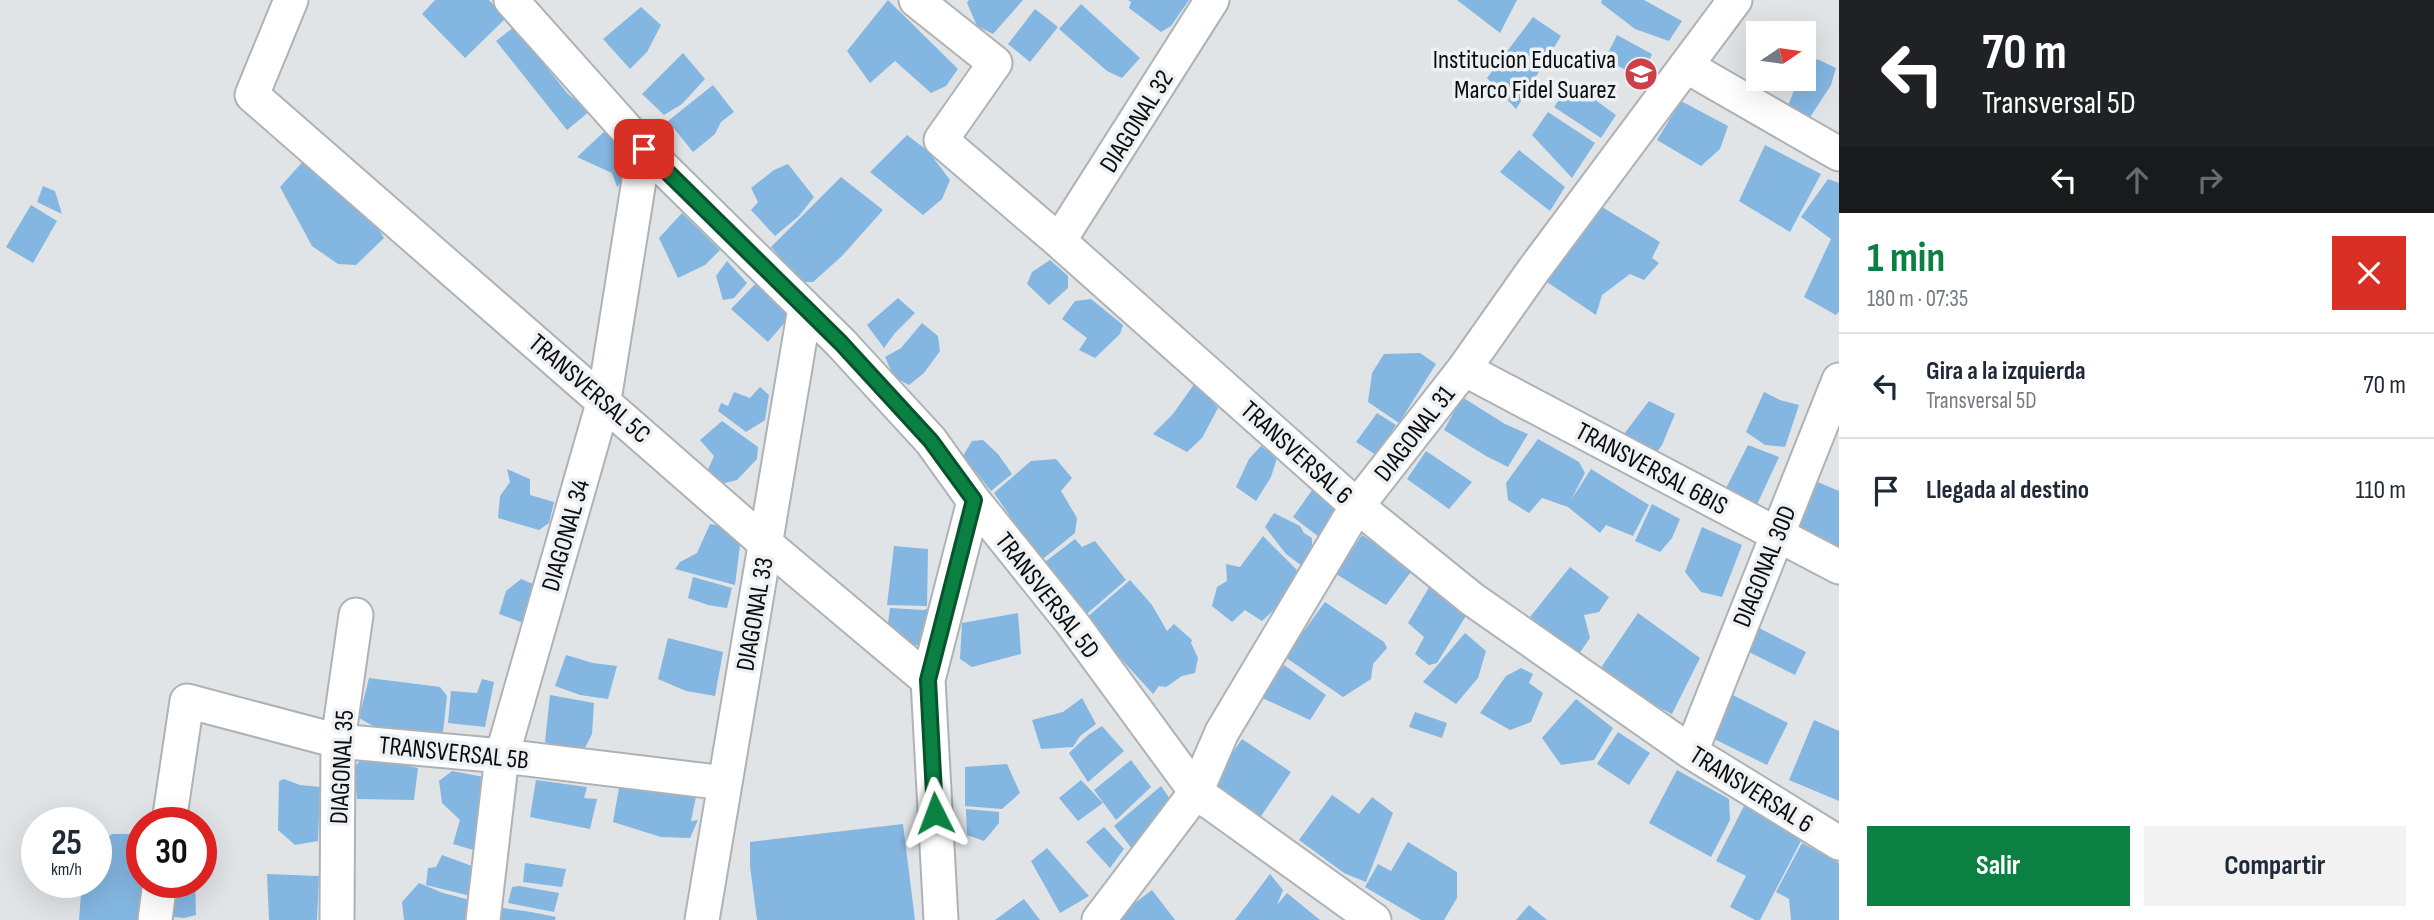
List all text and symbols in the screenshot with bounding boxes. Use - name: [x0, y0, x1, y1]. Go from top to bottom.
- north arrow: [1746, 21, 1816, 91]
- map controls: [1746, 21, 1816, 91]
- text: 70 m: [1982, 24, 2067, 83]
- icon: left: [1867, 28, 1958, 119]
- place label: Institucion Educativa Marco Fidel Suarez: [1433, 45, 1616, 106]
- school or university icon: Institucion Educativa Marco Fidel Suarez: [1622, 55, 1660, 93]
- street label: DIAGONAL 32: [1094, 65, 1181, 179]
- text: Transversal 5D: [1982, 84, 2136, 123]
- pin: [614, 119, 674, 179]
- icon: arrive: [625, 130, 663, 168]
- icon: left: [2045, 161, 2083, 199]
- icon: ahead: [2118, 161, 2156, 199]
- icon: right: [2191, 161, 2229, 199]
- text: 1 min: [1867, 233, 1945, 284]
- button: close: [2332, 236, 2406, 310]
- text: 180 m · 07:35: [1867, 285, 1968, 313]
- street label: TRANSVERSAL 5C: [522, 328, 656, 450]
- text: Gira a la izquierda: [1926, 356, 2086, 387]
- icon: left: [1867, 367, 1905, 405]
- text: 70 m: [2363, 370, 2406, 401]
- street label: DIAGONAL 31: [1368, 380, 1462, 488]
- text: Transversal 5D: [1926, 387, 2036, 415]
- street label: TRANSVERSAL 6: [1234, 395, 1358, 511]
- street label: TRANSVERSAL 6BIS: [1570, 416, 1733, 522]
- icon: arrive: [1867, 472, 1905, 510]
- text: Llegada al destino: [1926, 475, 2089, 506]
- text: 110 m: [2355, 475, 2406, 506]
- street label: DIAGONAL 34: [536, 476, 597, 595]
- street label: DIAGONAL 30D: [1727, 501, 1804, 632]
- street label: TRANSVERSAL 5D: [988, 527, 1106, 665]
- street label: DIAGONAL 33: [730, 555, 781, 673]
- street label: DIAGONAL 35: [324, 709, 361, 825]
- street label: TRANSVERSAL 5B: [377, 730, 530, 777]
- street label: TRANSVERSAL 6: [1684, 740, 1819, 840]
- position arrow: [898, 776, 972, 850]
- speed limit sign: 30: [126, 807, 217, 898]
- text: 25: [51, 822, 82, 865]
- button: Salir: [1867, 826, 2130, 906]
- button: Compartir: [2144, 826, 2406, 906]
- text: km/h: [51, 859, 82, 880]

